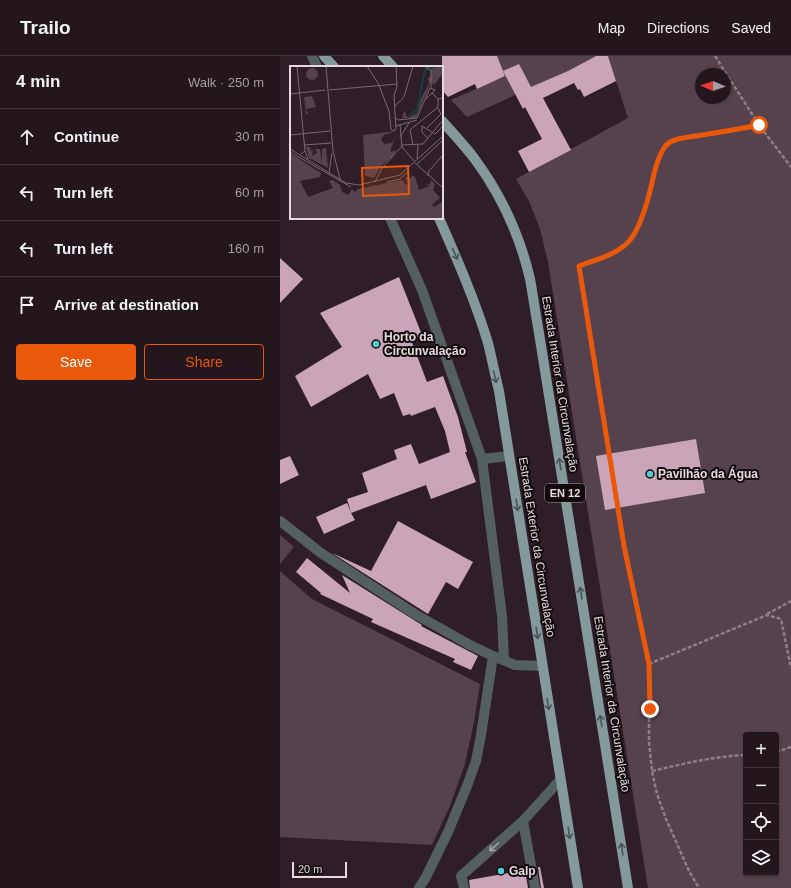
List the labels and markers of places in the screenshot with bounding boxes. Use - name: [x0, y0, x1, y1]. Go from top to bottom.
- place label: Horto da Circunvalação: [384, 330, 466, 358]
- marker: Horto da Circunvalação: [371, 339, 381, 349]
- place label: Pavilhão da Água: [658, 466, 758, 481]
- marker: Pavilhão da Água: [645, 469, 655, 479]
- place label: Galp: [509, 864, 536, 878]
- marker: Galp: [496, 866, 506, 876]

